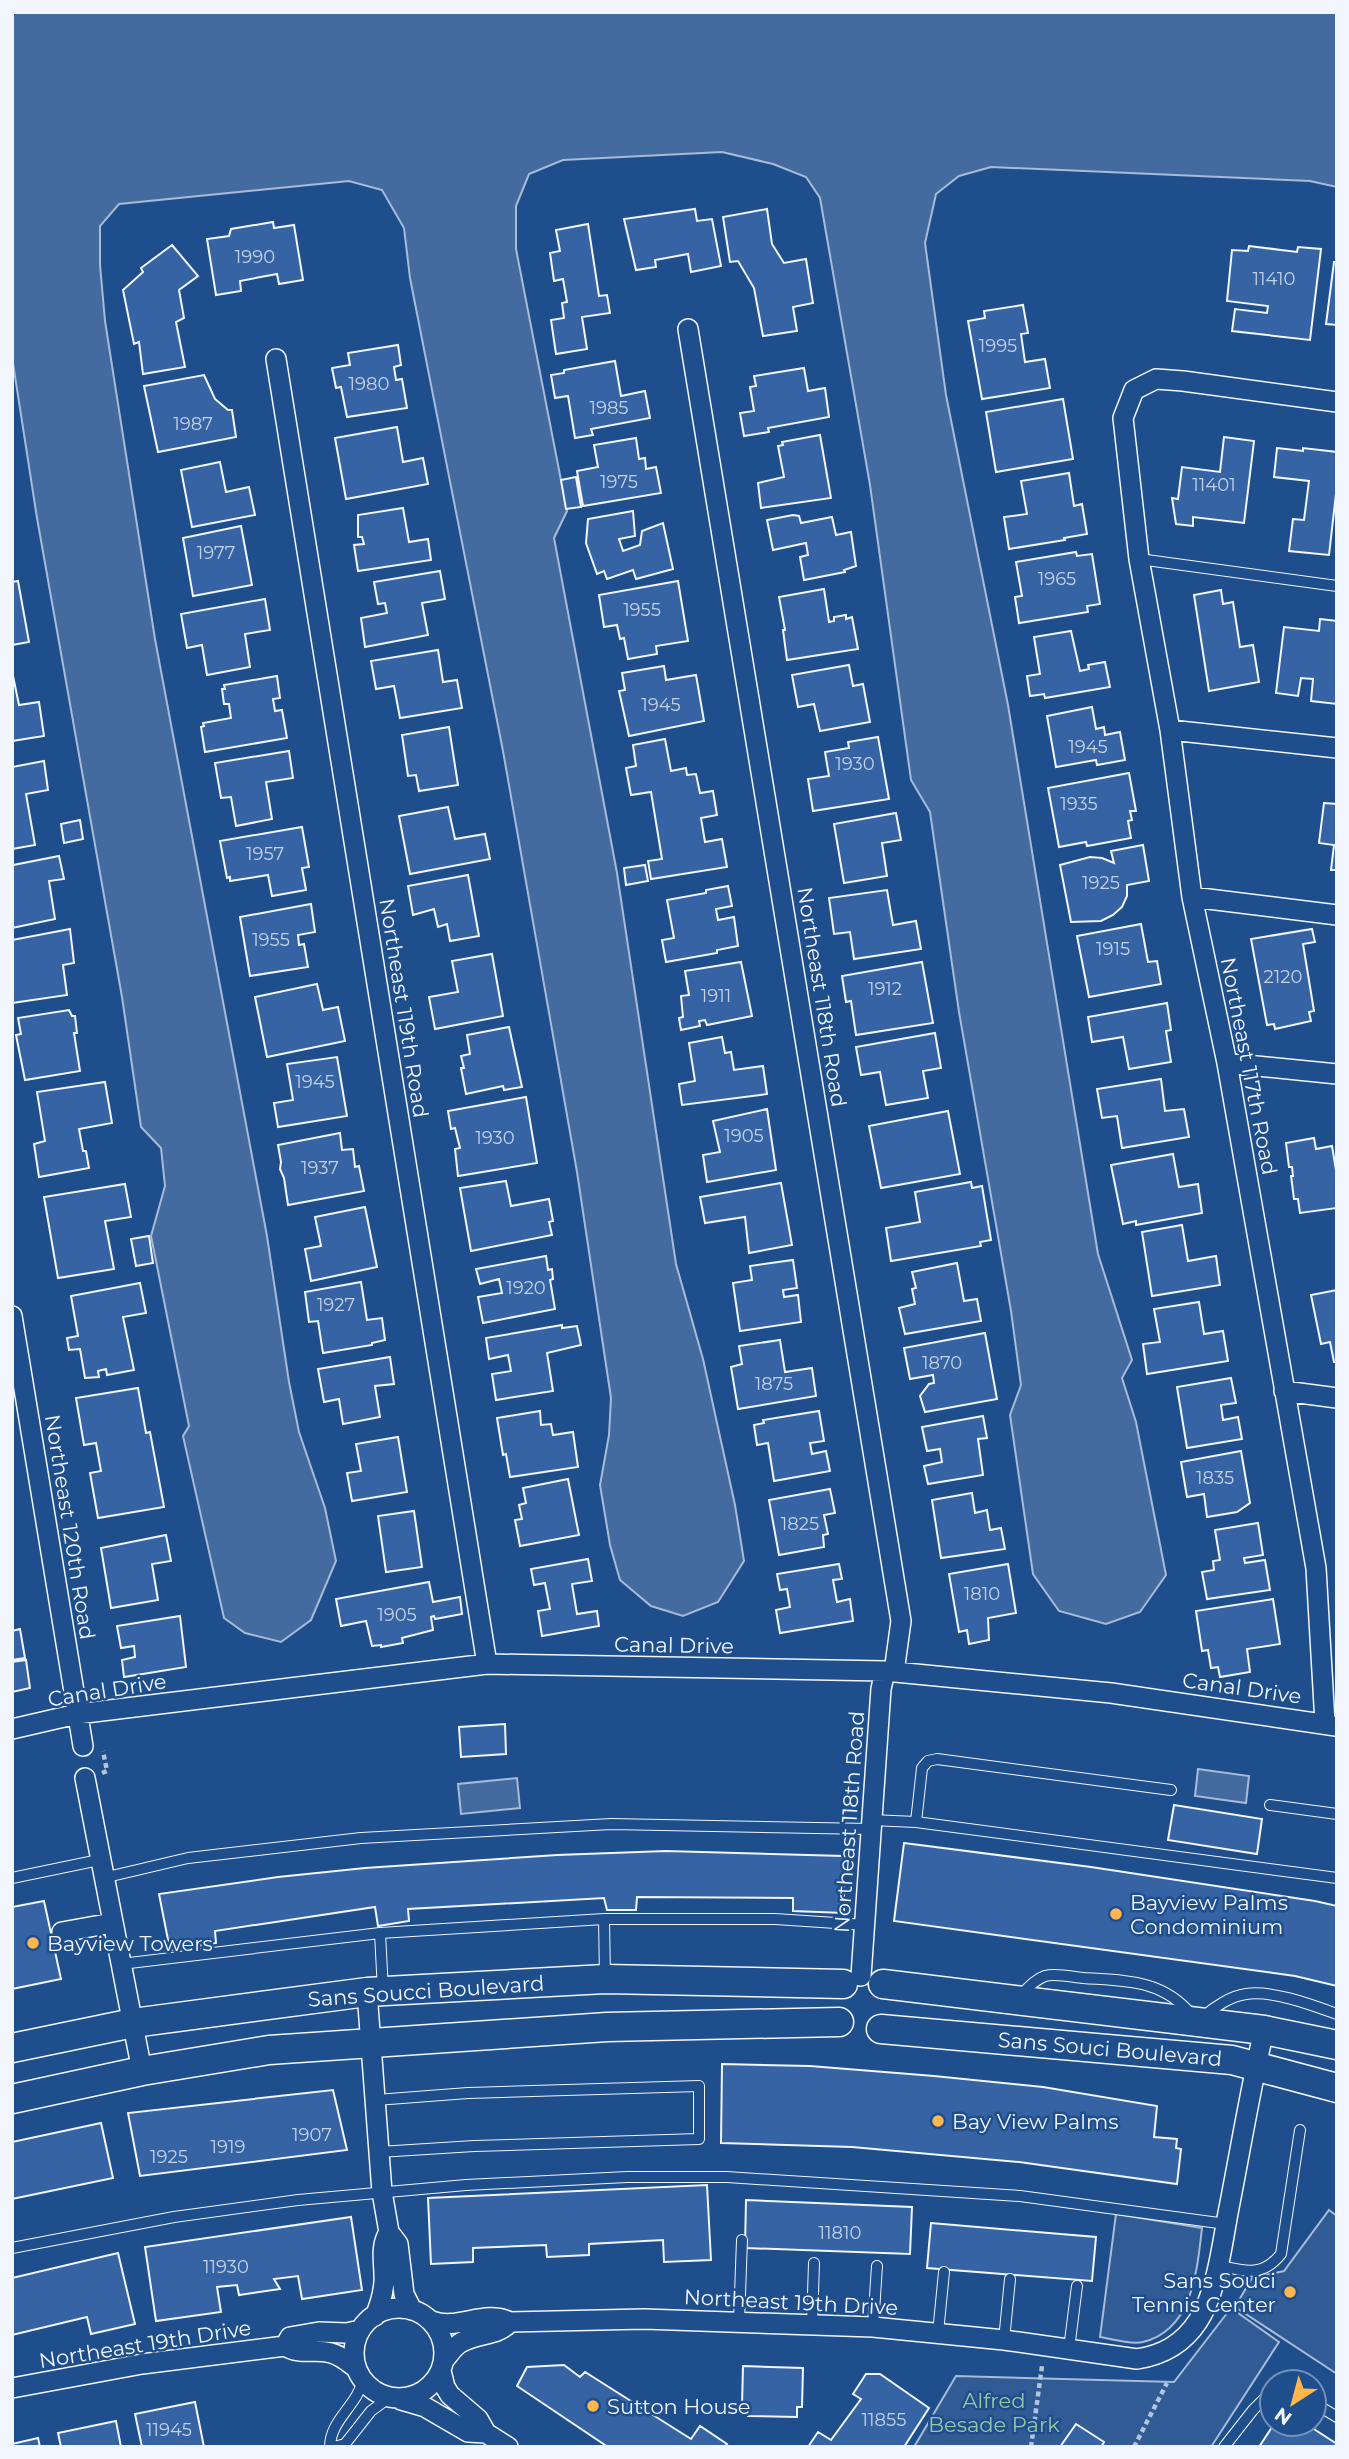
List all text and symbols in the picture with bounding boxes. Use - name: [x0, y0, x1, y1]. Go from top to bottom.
- house number: 1990: [235, 246, 275, 268]
- house number: 11410: [1253, 268, 1295, 290]
- house number: 1995: [979, 335, 1017, 357]
- house number: 1980: [349, 373, 389, 395]
- house number: 1985: [589, 397, 629, 419]
- house number: 1987: [173, 413, 213, 435]
- house number: 1975: [600, 471, 638, 493]
- house number: 11401: [1192, 474, 1236, 496]
- house number: 1977: [197, 542, 235, 564]
- house number: 1965: [1038, 568, 1076, 590]
- house number: 1955: [623, 599, 661, 621]
- house number: 1945: [641, 694, 681, 716]
- house number: 1945: [1068, 736, 1108, 758]
- house number: 1930: [835, 753, 875, 775]
- house number: 1935: [1060, 793, 1098, 815]
- house number: 1957: [246, 843, 284, 865]
- house number: 1925: [1082, 872, 1120, 894]
- street label: Northeast 118th Road: [792, 885, 852, 1109]
- street label: Northeast 119th Road: [374, 896, 434, 1120]
- house number: 1955: [252, 929, 290, 951]
- house number: 1915: [1096, 938, 1130, 960]
- street label: Northeast 117th Road: [1216, 955, 1282, 1177]
- house number: 2120: [1264, 966, 1302, 988]
- house number: 1912: [868, 978, 902, 1000]
- house number: 1911: [701, 985, 731, 1007]
- house number: 1945: [295, 1071, 335, 1093]
- house number: 1905: [724, 1125, 764, 1147]
- house number: 1930: [475, 1127, 515, 1149]
- house number: 1937: [301, 1157, 339, 1179]
- house number: 1920: [506, 1277, 546, 1299]
- house number: 1927: [317, 1294, 355, 1316]
- house number: 1870: [922, 1352, 962, 1374]
- house number: 1875: [755, 1373, 793, 1395]
- street label: Northeast 120th Road: [40, 1413, 100, 1641]
- house number: 1835: [1196, 1467, 1234, 1489]
- house number: 1825: [781, 1513, 819, 1535]
- house number: 1810: [964, 1583, 1000, 1605]
- house number: 1905: [377, 1604, 417, 1626]
- street label: Canal Drive: [614, 1631, 734, 1659]
- street label: Canal Drive: [1181, 1667, 1303, 1709]
- street label: Canal Drive: [46, 1668, 168, 1712]
- street label: Northeast 118th Road: [829, 1710, 869, 1934]
- place label: Bayview Palms Condominium: [1130, 1890, 1288, 1939]
- marker: Bayview Palms Condominium: [1108, 1906, 1124, 1922]
- place label: Bayview Towers: [47, 1931, 213, 1956]
- marker: Bayview Towers: [25, 1935, 41, 1951]
- street label: Sans Soucci Boulevard: [307, 1970, 545, 2012]
- street label: Sans Souci Boulevard: [997, 2027, 1223, 2071]
- place label: Bay View Palms: [952, 2109, 1118, 2134]
- marker: Bay View Palms: [930, 2113, 946, 2129]
- house number: 1907: [292, 2124, 332, 2146]
- house number: 1919: [211, 2136, 245, 2158]
- house number: 1925: [150, 2146, 188, 2168]
- house number: 11810: [819, 2222, 861, 2244]
- house number: 11930: [203, 2256, 249, 2278]
- place label: Sans Souci Tennis Center: [1132, 2268, 1276, 2317]
- street label: Northeast 19th Drive: [683, 2284, 899, 2320]
- marker: Sans Souci Tennis Center: [1282, 2284, 1298, 2300]
- street label: Northeast 19th Drive: [37, 2315, 253, 2373]
- north arrow: [1258, 2368, 1328, 2438]
- park label: Alfred Besade Park: [928, 2388, 1060, 2437]
- place label: Sutton House: [607, 2394, 751, 2419]
- marker: Sutton House: [585, 2398, 601, 2414]
- text: N: [1270, 2403, 1296, 2430]
- house number: 11855: [862, 2409, 906, 2431]
- house number: 11945: [146, 2419, 192, 2441]

